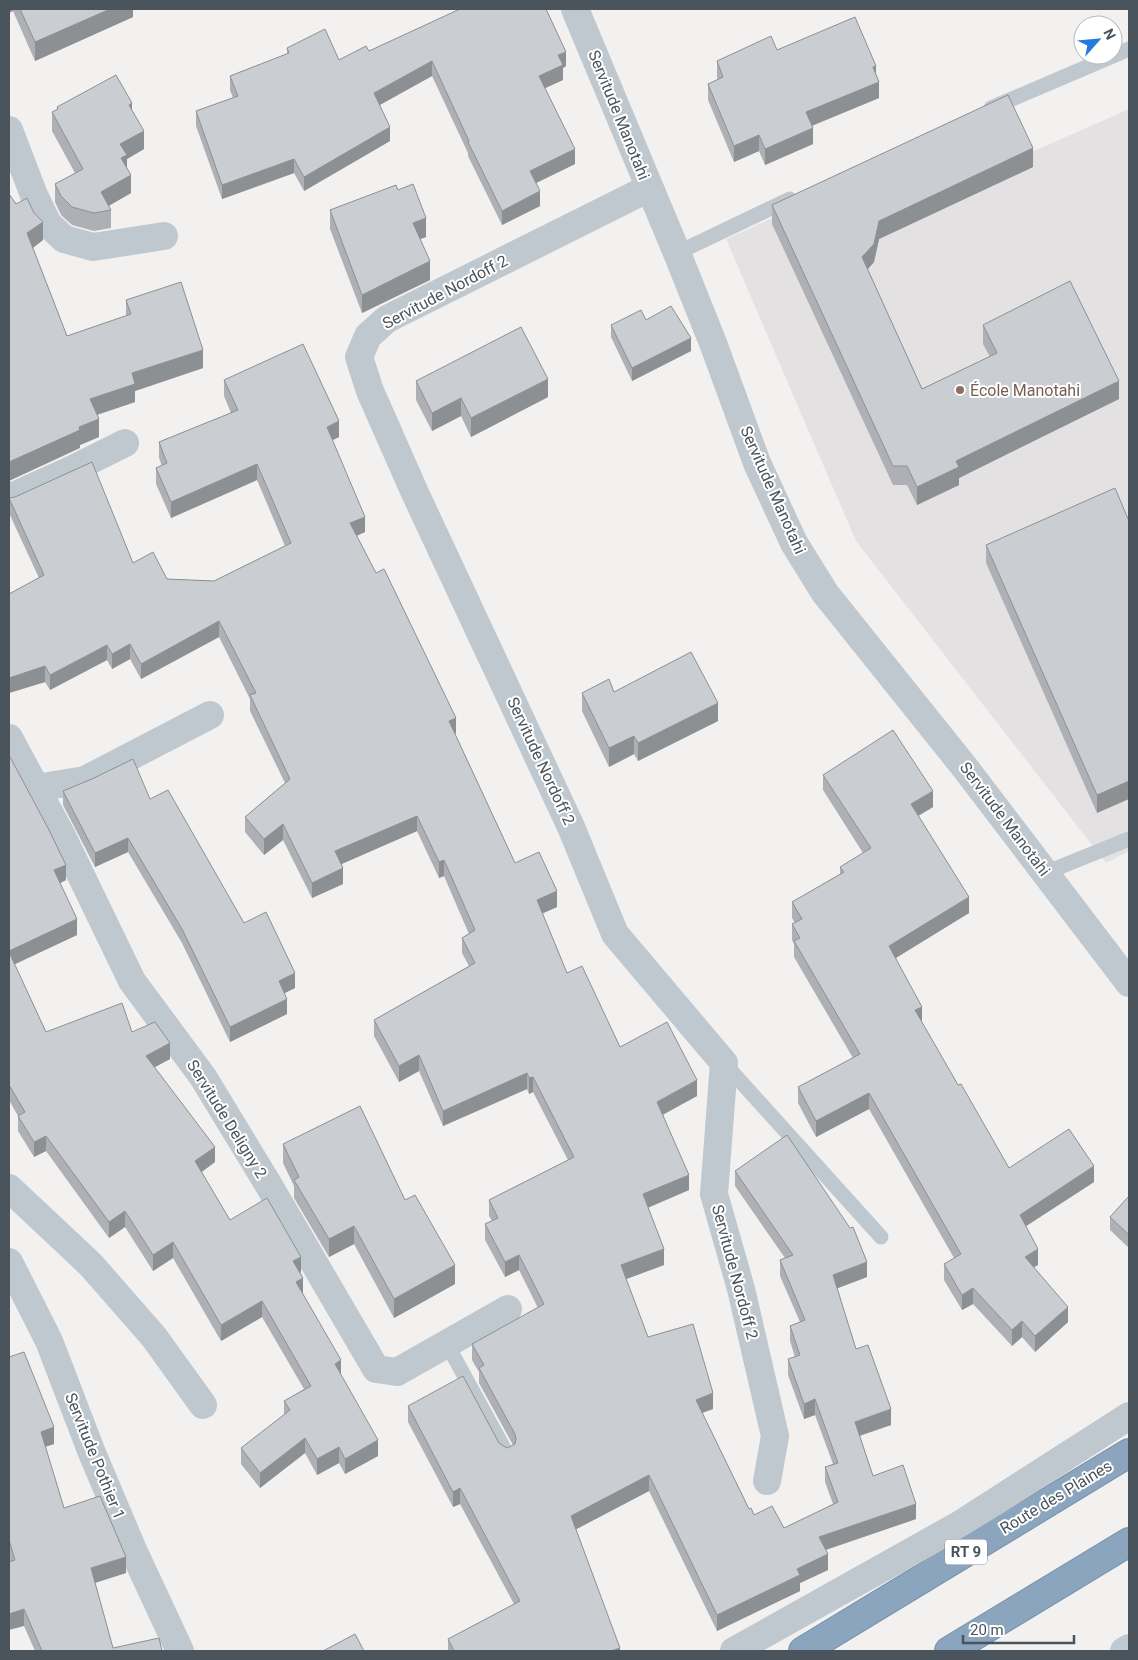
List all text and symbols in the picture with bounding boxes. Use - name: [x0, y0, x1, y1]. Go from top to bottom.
- north arrow: [1073, 15, 1123, 65]
- text: N: [1100, 26, 1119, 42]
- street label: Servitude Manotahi: [584, 47, 654, 183]
- street label: Servitude Nordoff 2: [379, 251, 511, 333]
- place label: École Manotahi: [970, 381, 1080, 400]
- marker: École Manotahi: [954, 384, 966, 396]
- street label: Servitude Manotahi: [736, 423, 810, 557]
- street label: Servitude Nordoff 2: [503, 694, 579, 828]
- street label: Servitude Manotahi: [956, 758, 1054, 880]
- street label: Servitude Deligny 2: [183, 1056, 271, 1182]
- street label: Servitude Nordoff 2: [708, 1203, 762, 1341]
- street label: Servitude Pothier 1: [61, 1390, 129, 1522]
- street label: Route des Plaines: [997, 1456, 1115, 1538]
- road number: RT 9: [945, 1540, 987, 1564]
- scale bar: [963, 1612, 1074, 1644]
- text: 20 m: [970, 1621, 1004, 1639]

